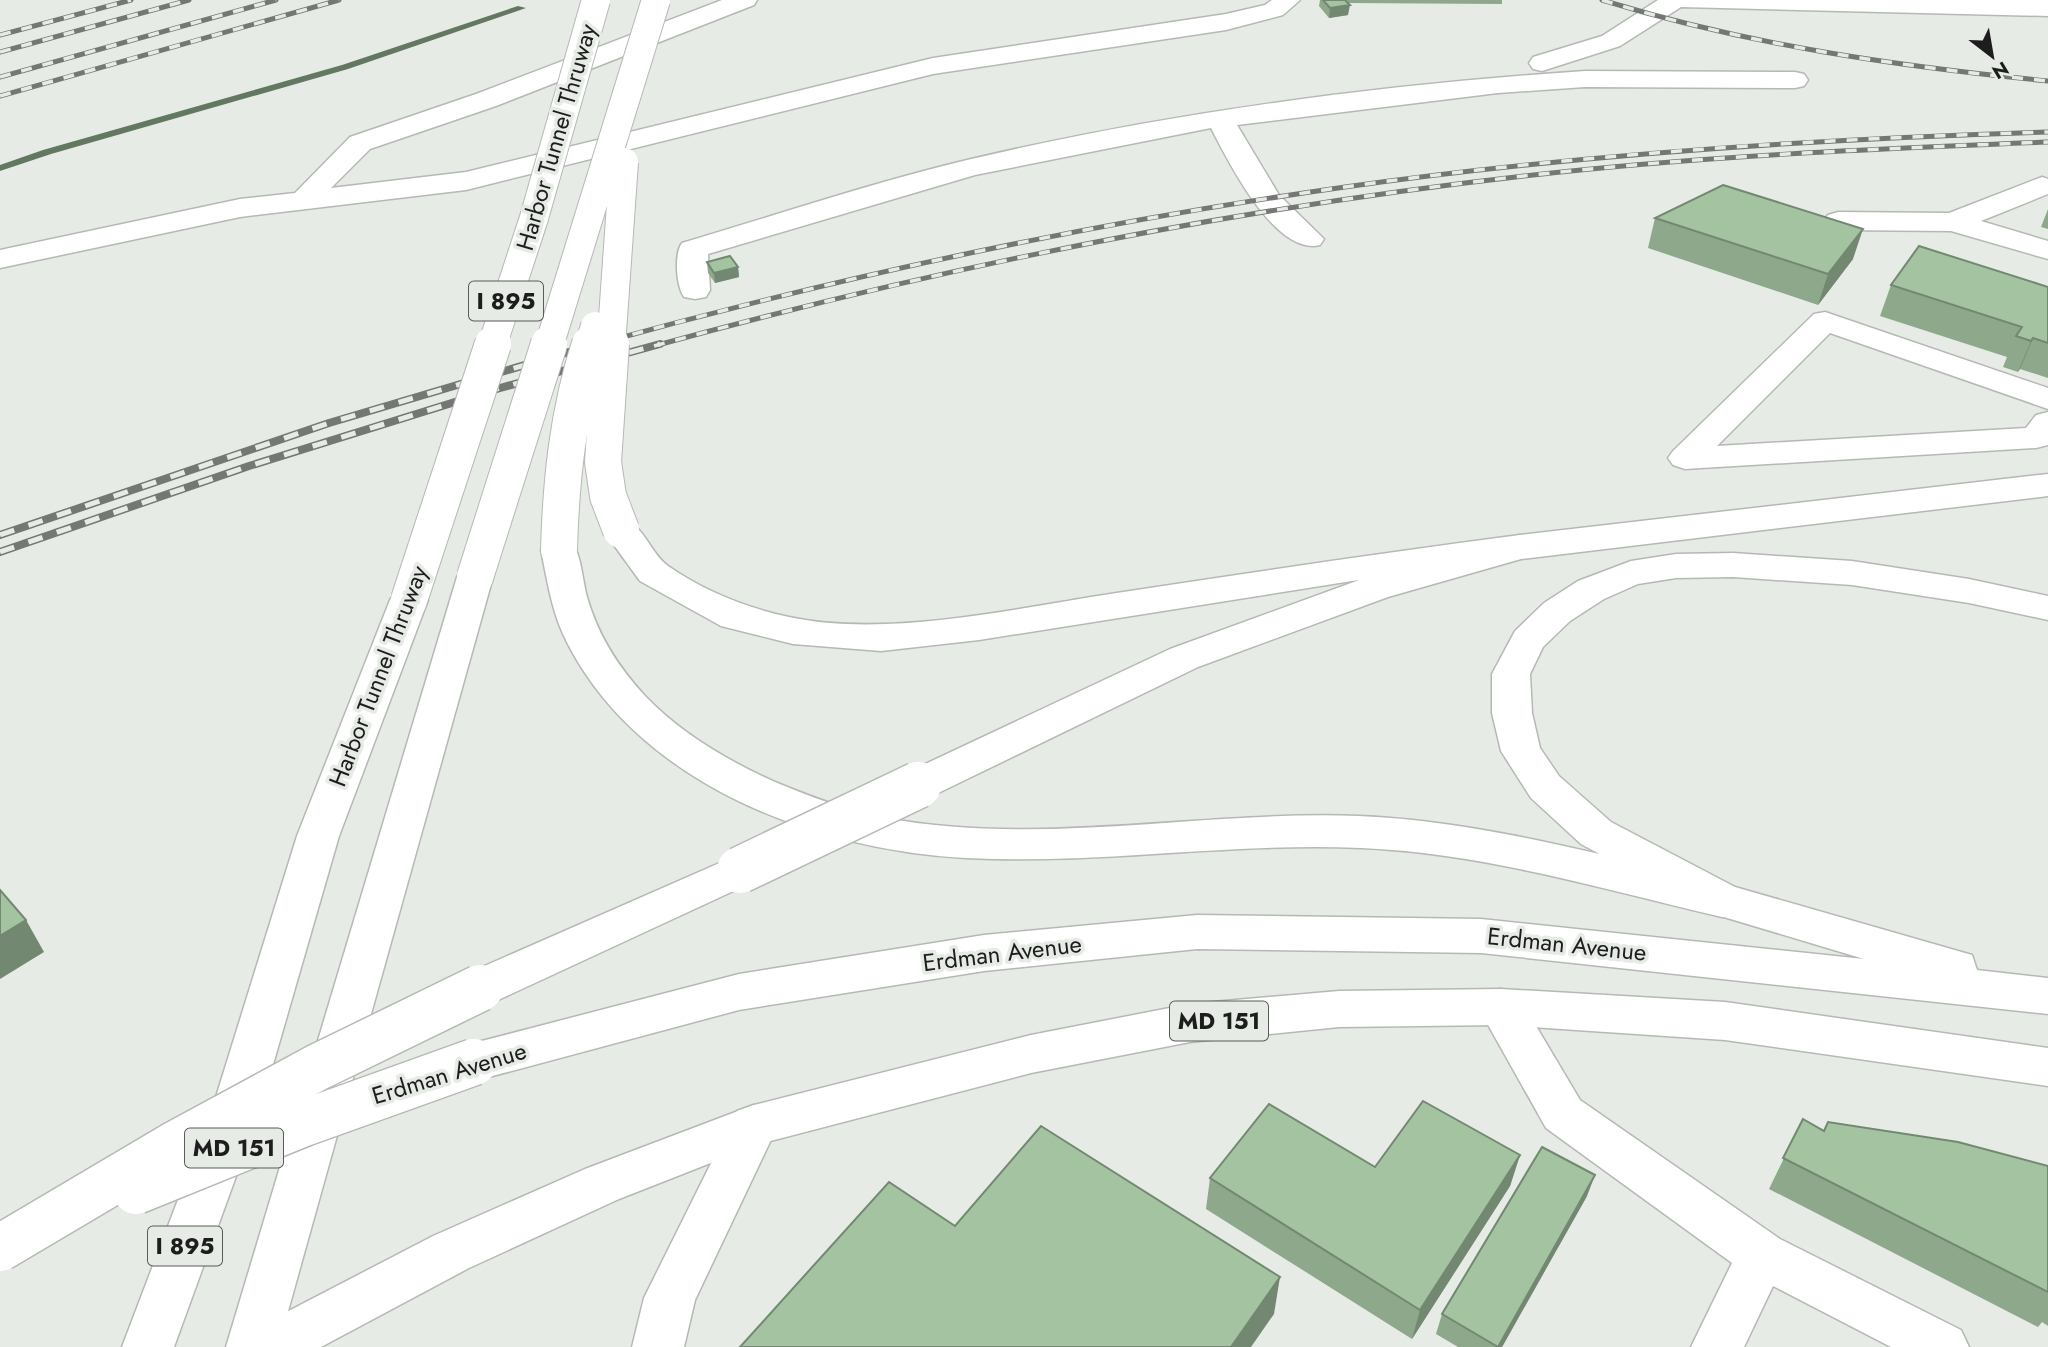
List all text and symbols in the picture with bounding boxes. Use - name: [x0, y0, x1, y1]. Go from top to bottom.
- street label: Harbor Tunnel Thruway: [507, 19, 605, 254]
- north arrow: [1957, 21, 2027, 91]
- text: N: [1987, 55, 2014, 86]
- road number: I 895: [469, 282, 543, 320]
- street label: Harbor Tunnel Thruway: [320, 560, 436, 792]
- street label: Erdman Avenue: [1486, 918, 1648, 970]
- street label: Erdman Avenue: [920, 926, 1084, 980]
- road number: MD 151: [1170, 1002, 1268, 1040]
- street label: Erdman Avenue: [367, 1033, 531, 1113]
- road number: MD 151: [185, 1128, 283, 1168]
- road number: I 895: [148, 1226, 222, 1266]

